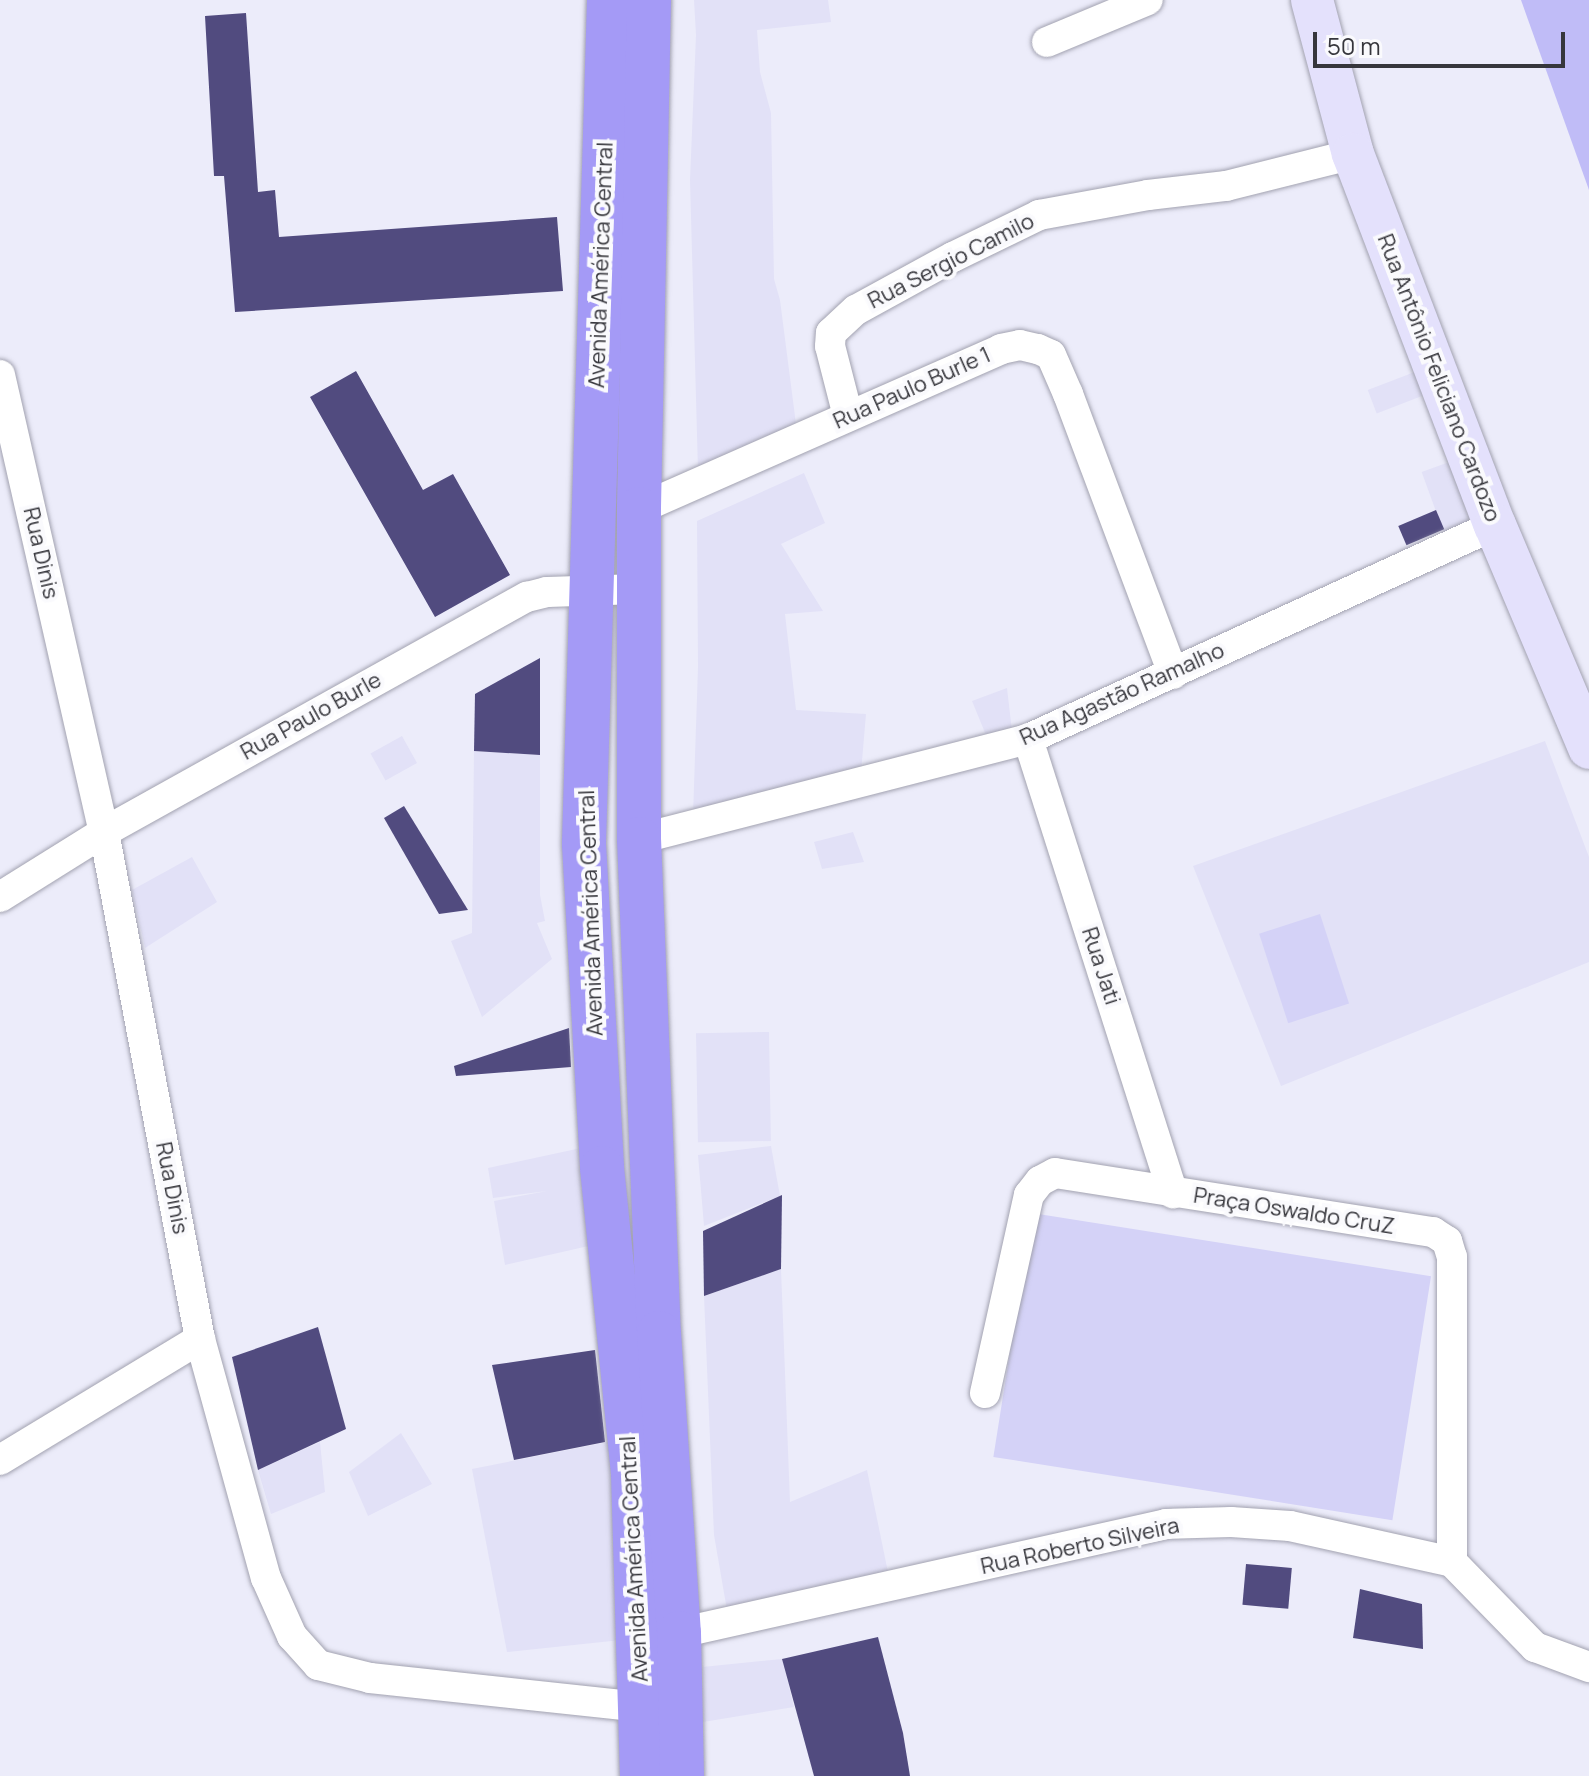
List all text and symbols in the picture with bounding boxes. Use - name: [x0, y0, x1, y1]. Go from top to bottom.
- scale bar: [1317, 16, 1569, 66]
- text: 50 m: [1327, 29, 1381, 62]
- street label: Avenida América Central: [584, 141, 618, 389]
- street label: Rua Sergio Camilo: [864, 208, 1038, 314]
- street label: Rua Antônio Feliciano Cardozo: [1372, 230, 1506, 526]
- street label: Rua Paulo Burle 1: [829, 341, 995, 435]
- street label: Rua Dinis: [18, 505, 64, 601]
- street label: Rua Agastão Ramalho: [1016, 637, 1228, 751]
- street label: Rua Paulo Burle: [236, 666, 386, 766]
- street label: Avenida América Central: [574, 789, 608, 1037]
- street label: Rua Jati: [1076, 924, 1126, 1008]
- street label: Rua Dinis: [150, 1140, 194, 1236]
- street label: Praça Oswaldo CruZ: [1192, 1182, 1396, 1240]
- street label: Avenida América Central: [614, 1435, 654, 1683]
- street label: Rua Roberto Silveira: [978, 1512, 1182, 1580]

